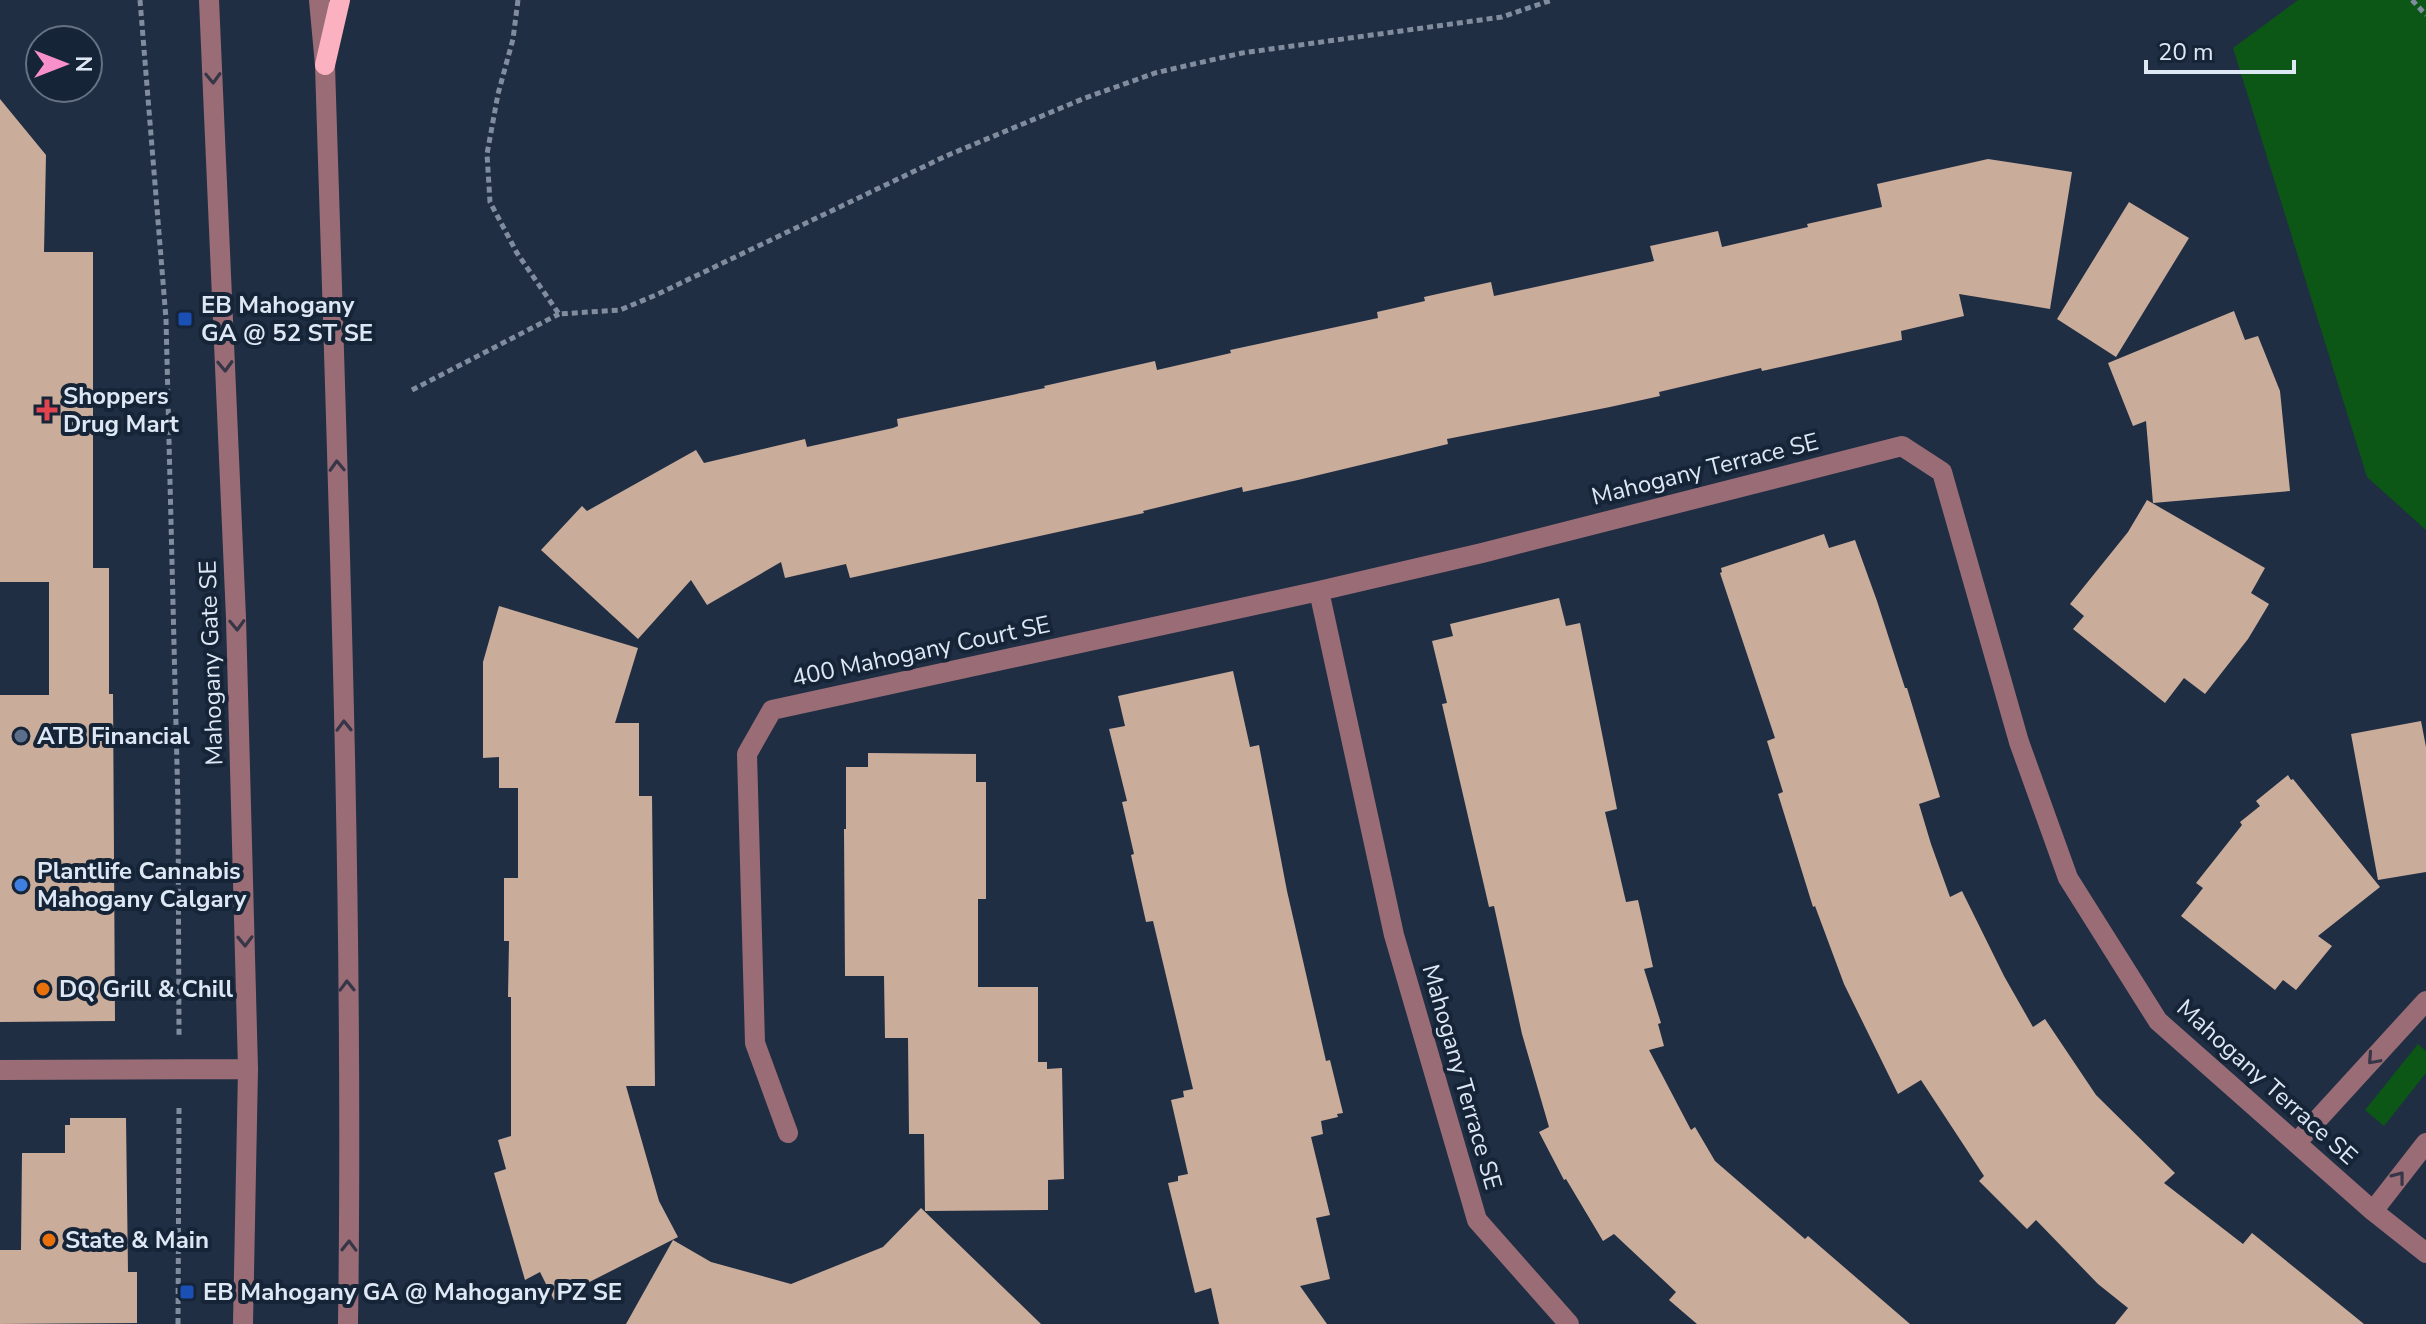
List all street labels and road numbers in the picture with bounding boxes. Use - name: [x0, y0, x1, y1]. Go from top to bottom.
- street label: Mahogany Terrace SE: [1588, 425, 1822, 513]
- street label: Mahogany Gate SE: [191, 560, 231, 766]
- street label: 400 Mahogany Court SE: [789, 608, 1053, 694]
- street label: Mahogany Terrace SE: [1415, 961, 1509, 1193]
- street label: Mahogany Terrace SE: [2170, 992, 2364, 1172]

